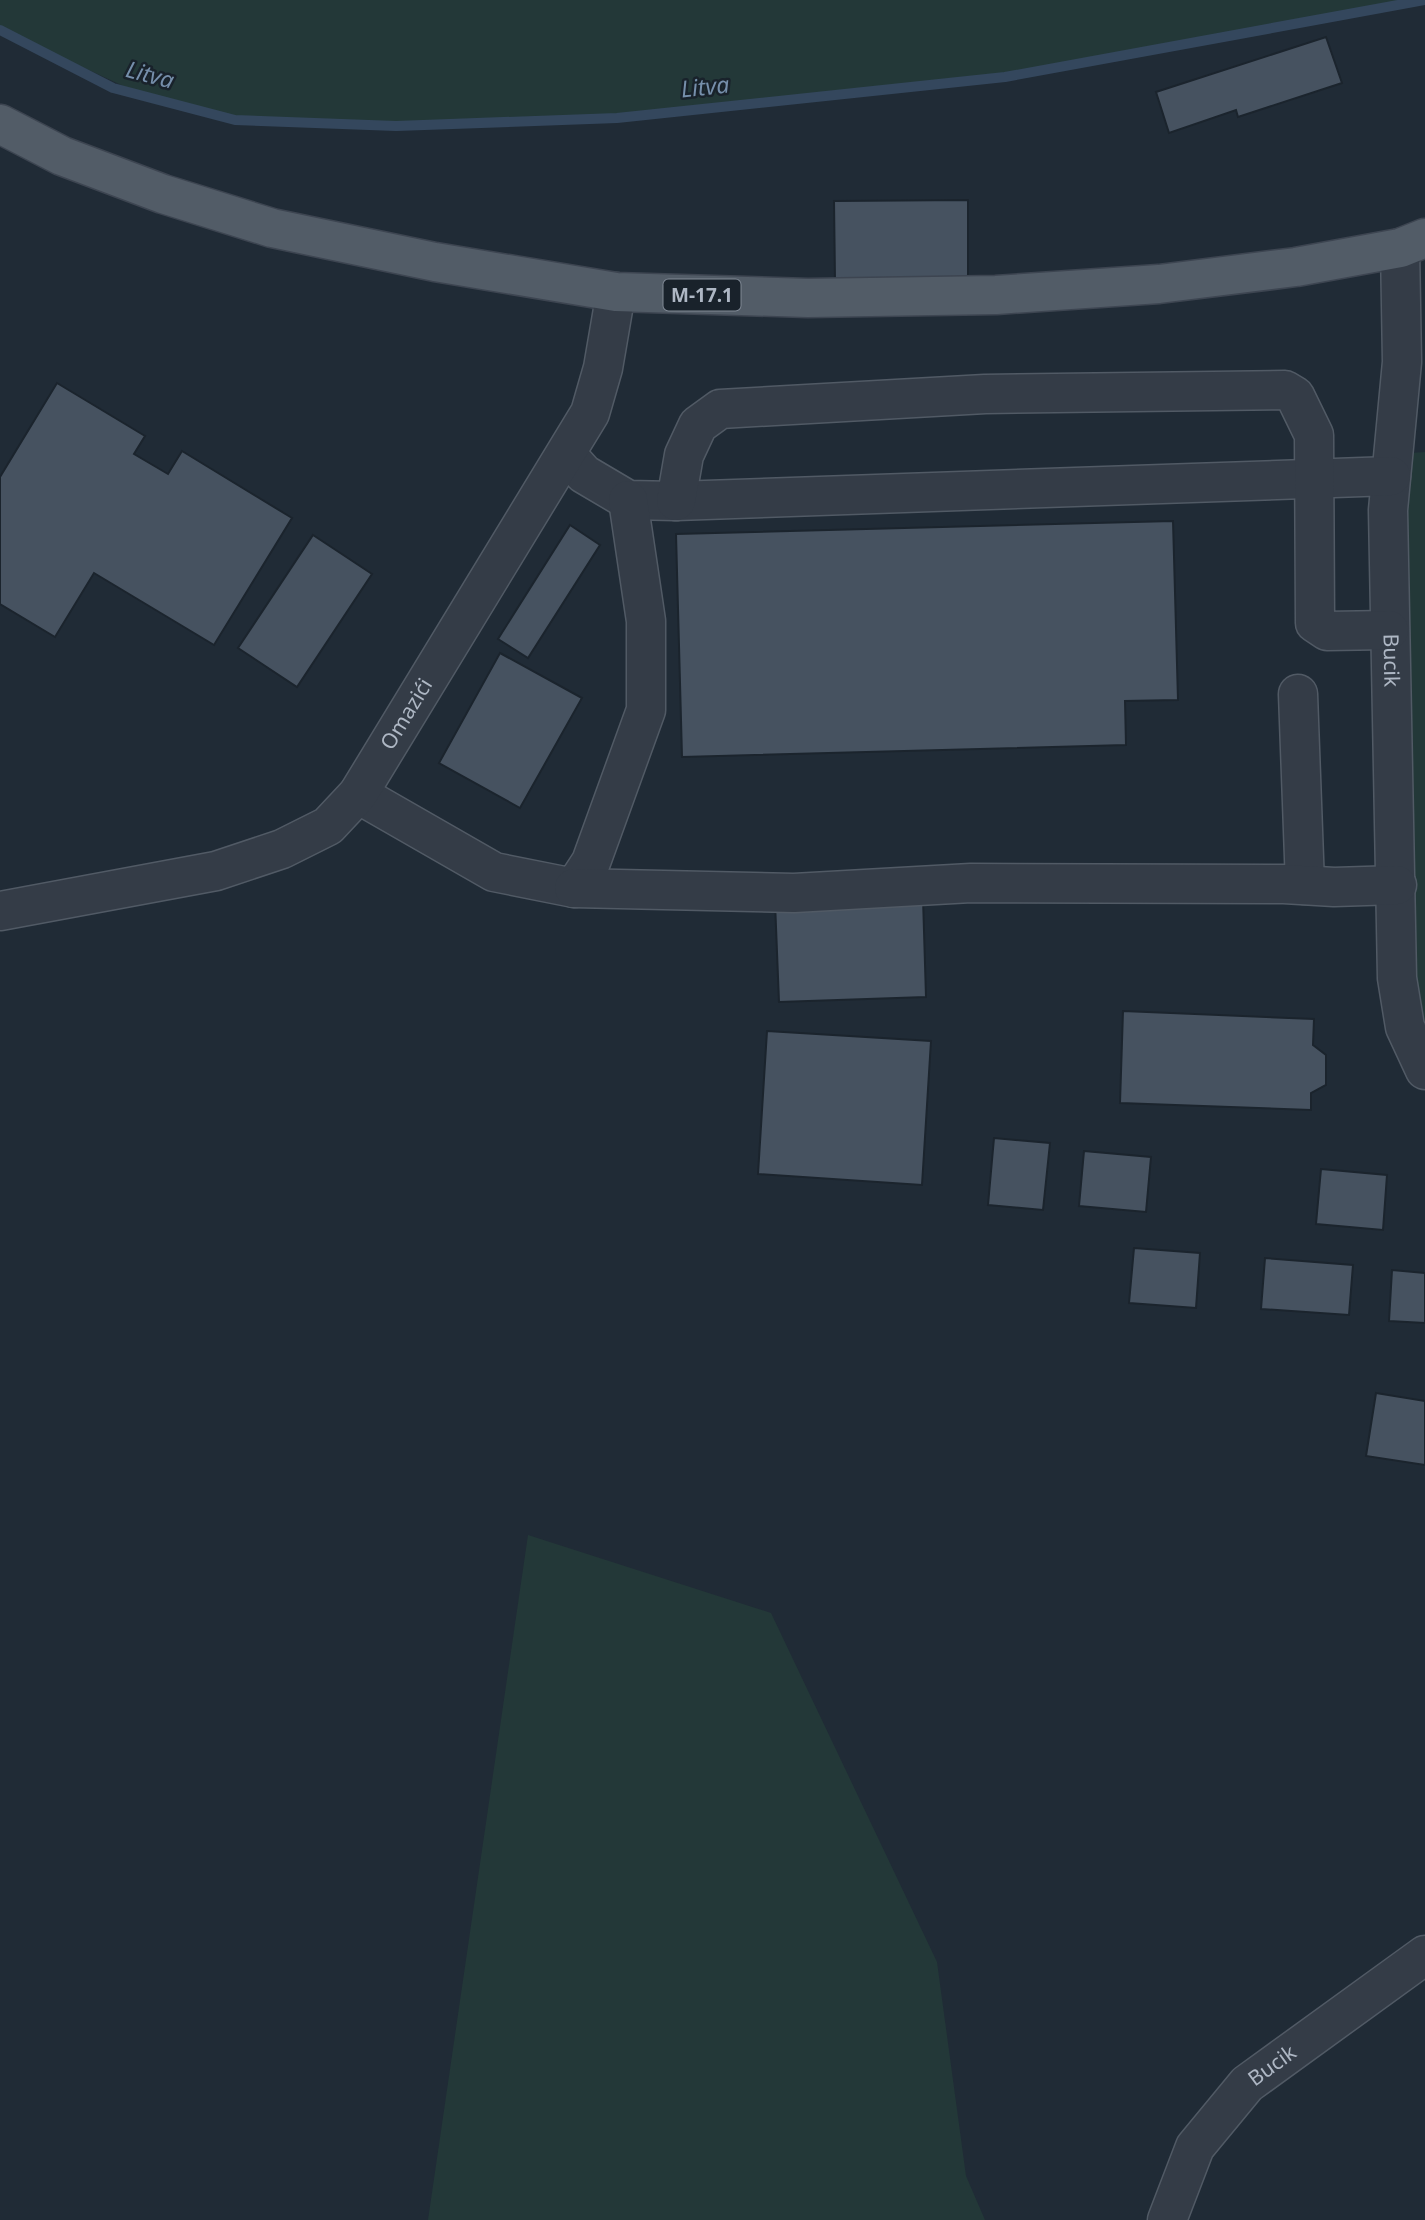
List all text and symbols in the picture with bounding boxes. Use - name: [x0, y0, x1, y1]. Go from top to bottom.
- water label: Litva: [123, 52, 178, 96]
- water label: Litva: [679, 68, 731, 104]
- road number: M-17.1: [664, 280, 740, 310]
- street label: Bucik: [1377, 633, 1406, 688]
- street label: Omazići: [373, 673, 438, 755]
- street label: Bucik: [1242, 2037, 1302, 2092]

